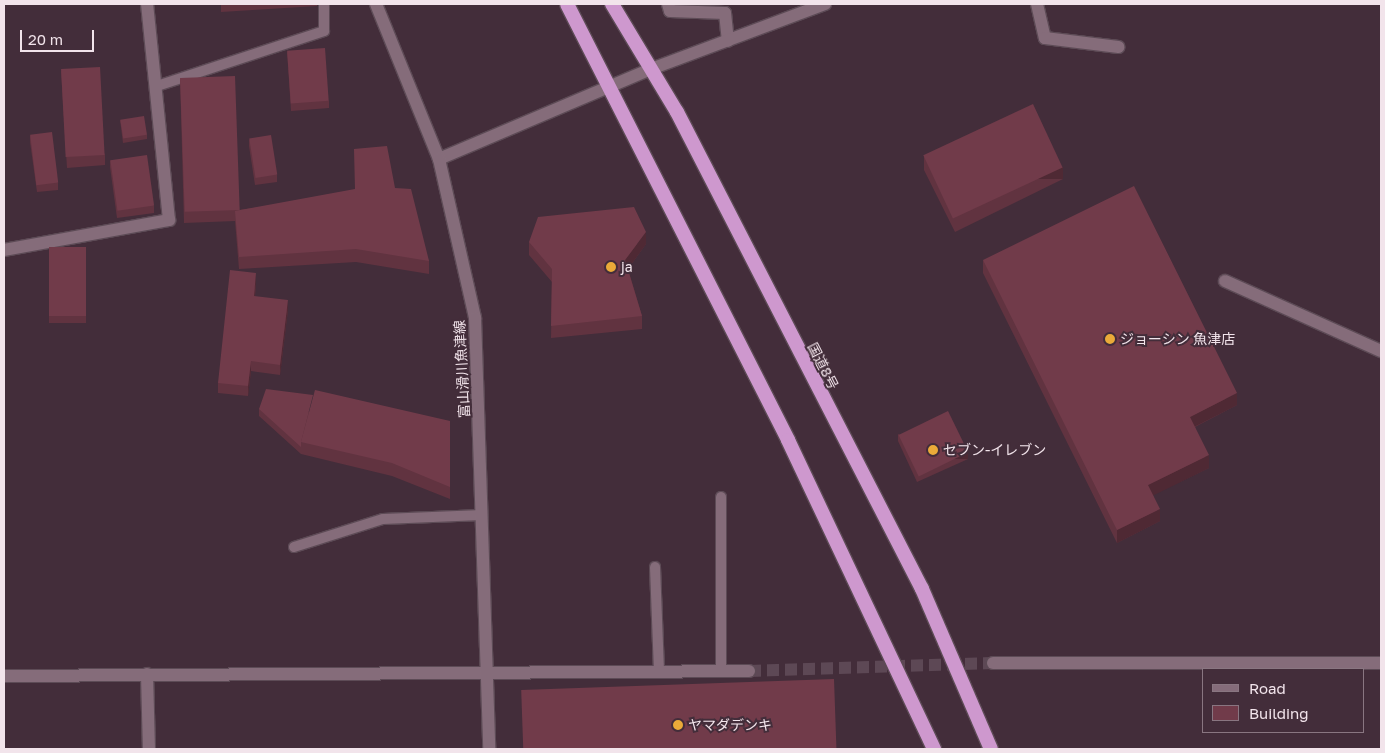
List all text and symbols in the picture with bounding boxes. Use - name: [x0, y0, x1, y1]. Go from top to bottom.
- scale bar: [22, 20, 96, 52]
- text: 20 m: [28, 30, 63, 48]
- place label: ja: [621, 259, 633, 275]
- marker: ja: [605, 261, 617, 273]
- street label: 富山滑川魚津線: [451, 320, 473, 418]
- place label: ジョーシン 魚津店: [1120, 331, 1235, 347]
- marker: ジョーシン 魚津店: [1104, 333, 1116, 345]
- street label: 国道8号: [804, 340, 842, 392]
- place label: セブン-イレブン: [943, 442, 1046, 458]
- marker: セブン-イレブン: [927, 444, 939, 456]
- legend: [1202, 668, 1365, 733]
- text: Road: [1249, 679, 1286, 697]
- text: Building: [1249, 704, 1309, 722]
- place label: ヤマダデンキ: [688, 717, 772, 733]
- marker: ヤマダデンキ: [672, 719, 684, 731]

